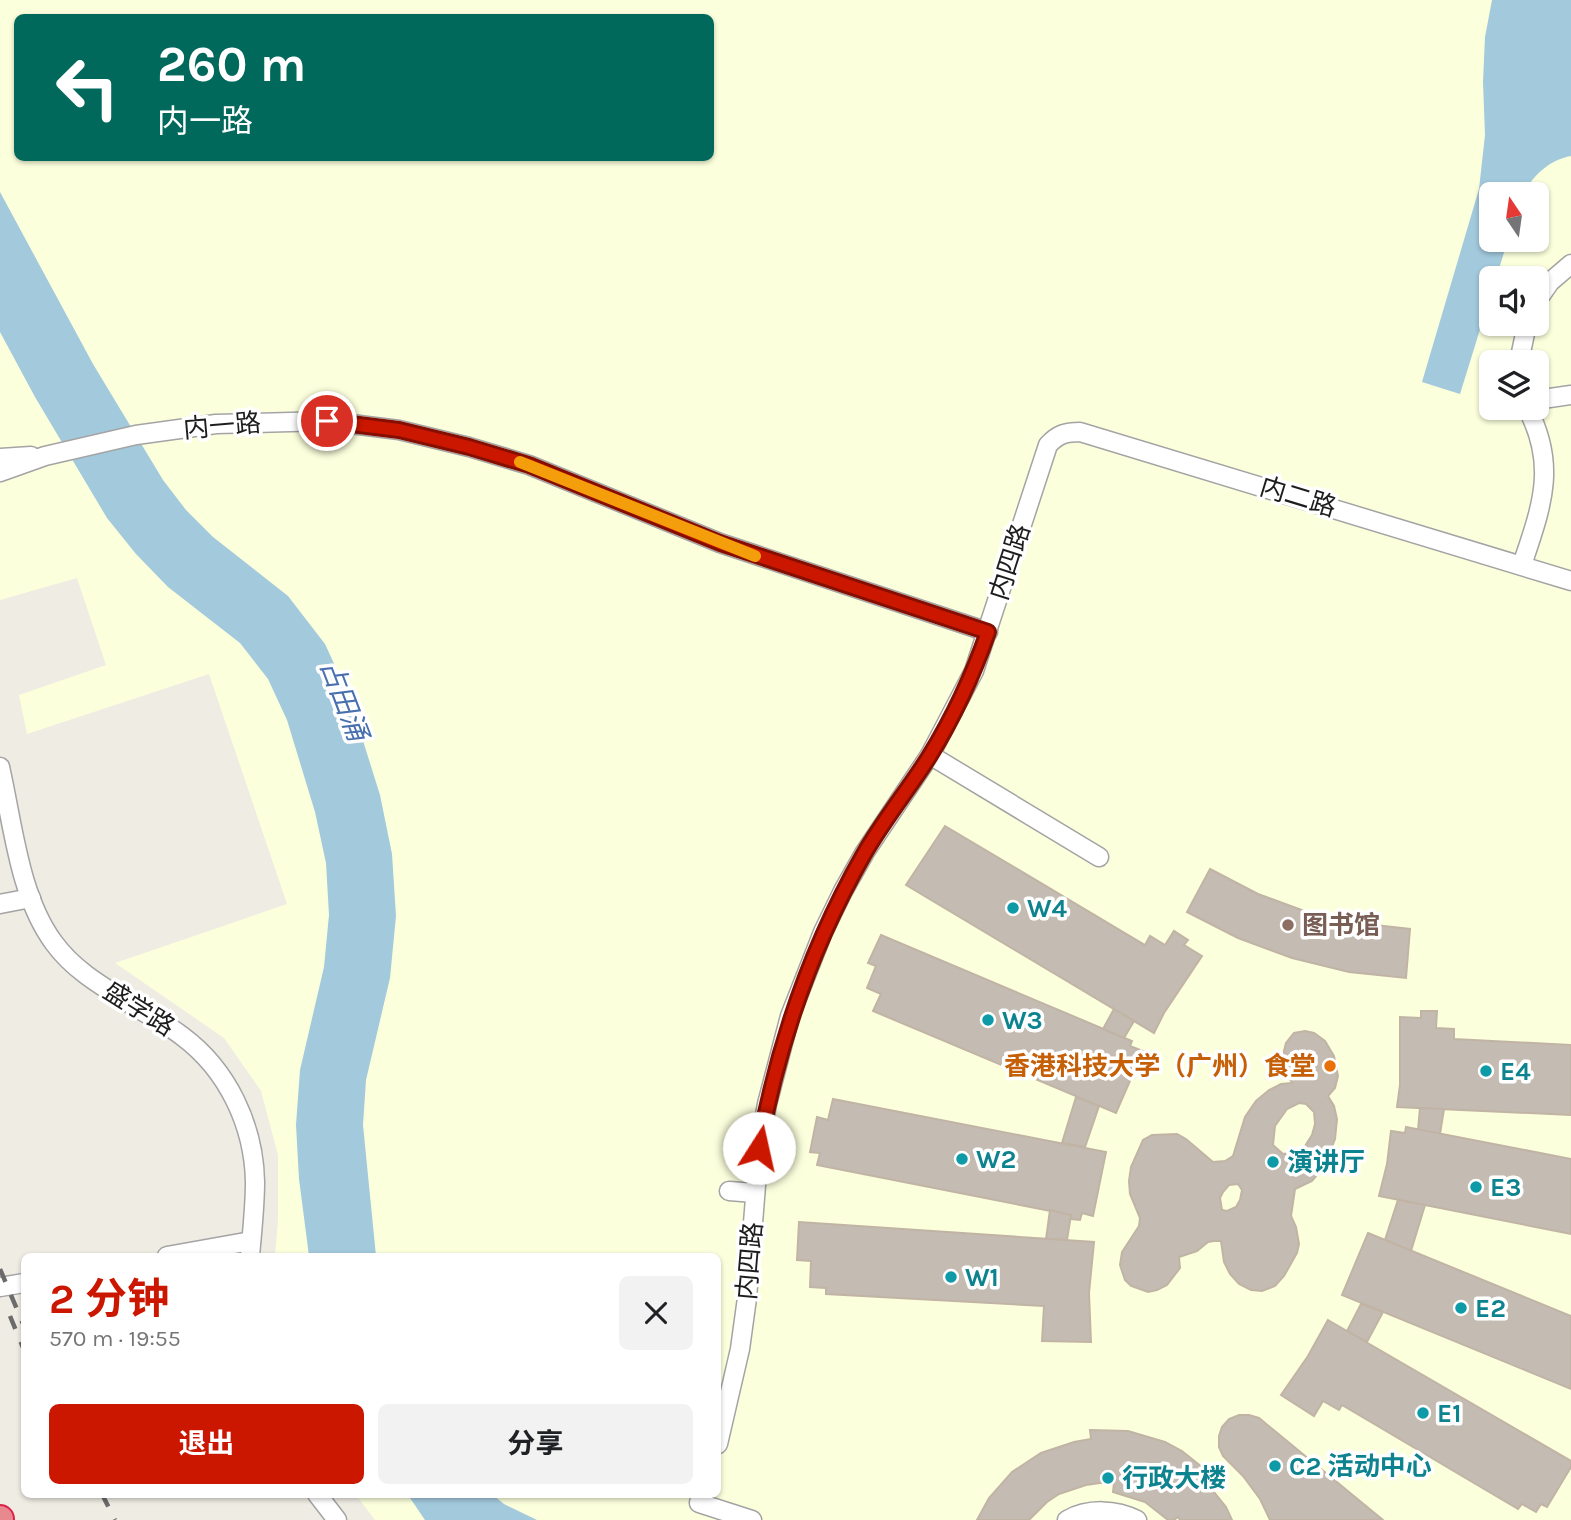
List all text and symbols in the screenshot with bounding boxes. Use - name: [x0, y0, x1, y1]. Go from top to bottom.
- text: 260 m: [157, 36, 306, 93]
- icon: left: [42, 42, 133, 133]
- text: 内一路: [157, 103, 253, 140]
- north arrow: [1479, 182, 1549, 252]
- map controls: [1479, 182, 1549, 420]
- button: sound: [1479, 266, 1549, 336]
- button: layers: [1479, 350, 1549, 420]
- pin: [297, 391, 357, 451]
- icon: arrive: [308, 402, 346, 440]
- street label: 内一路: [182, 407, 262, 445]
- street label: 内二路: [1256, 471, 1340, 523]
- street label: 内四路: [983, 520, 1037, 604]
- water label: 占田涌: [314, 655, 376, 748]
- place label: W4: [1027, 893, 1068, 924]
- marker: W4: [1005, 900, 1021, 916]
- place label: 图书馆: [1302, 910, 1380, 941]
- marker: 图书馆: [1280, 917, 1296, 933]
- street label: 盛学路: [98, 975, 180, 1043]
- place label: W3: [1002, 1005, 1043, 1036]
- marker: W3: [980, 1012, 996, 1028]
- place label: 香港科技大学（广州）食堂: [1004, 1051, 1316, 1082]
- place label: E4: [1500, 1056, 1531, 1087]
- marker: 香港科技大学（广州）食堂: [1322, 1058, 1338, 1074]
- marker: E4: [1478, 1063, 1494, 1079]
- position arrow: [722, 1111, 796, 1185]
- place label: W2: [976, 1144, 1016, 1175]
- place label: 演讲厅: [1287, 1147, 1365, 1178]
- marker: W2: [954, 1151, 970, 1167]
- marker: 演讲厅: [1265, 1154, 1281, 1170]
- place label: E3: [1490, 1172, 1521, 1203]
- marker: E3: [1468, 1179, 1484, 1195]
- street label: 内四路: [731, 1221, 769, 1301]
- place label: W1: [965, 1262, 999, 1293]
- marker: W1: [943, 1269, 959, 1285]
- text: 2 分钟: [49, 1274, 169, 1324]
- button: close: [619, 1276, 693, 1350]
- place label: E2: [1475, 1293, 1506, 1324]
- marker: E2: [1453, 1300, 1469, 1316]
- text: 570 m · 19:55: [49, 1325, 181, 1352]
- place label: E1: [1437, 1398, 1462, 1429]
- button: 退出: [49, 1404, 364, 1484]
- button: 分享: [378, 1404, 693, 1484]
- marker: E1: [1415, 1405, 1431, 1421]
- place label: C2 活动中心: [1289, 1451, 1432, 1482]
- marker: C2 活动中心: [1267, 1458, 1283, 1474]
- place label: 行政大楼: [1122, 1463, 1226, 1494]
- marker: 行政大楼: [1100, 1470, 1116, 1486]

